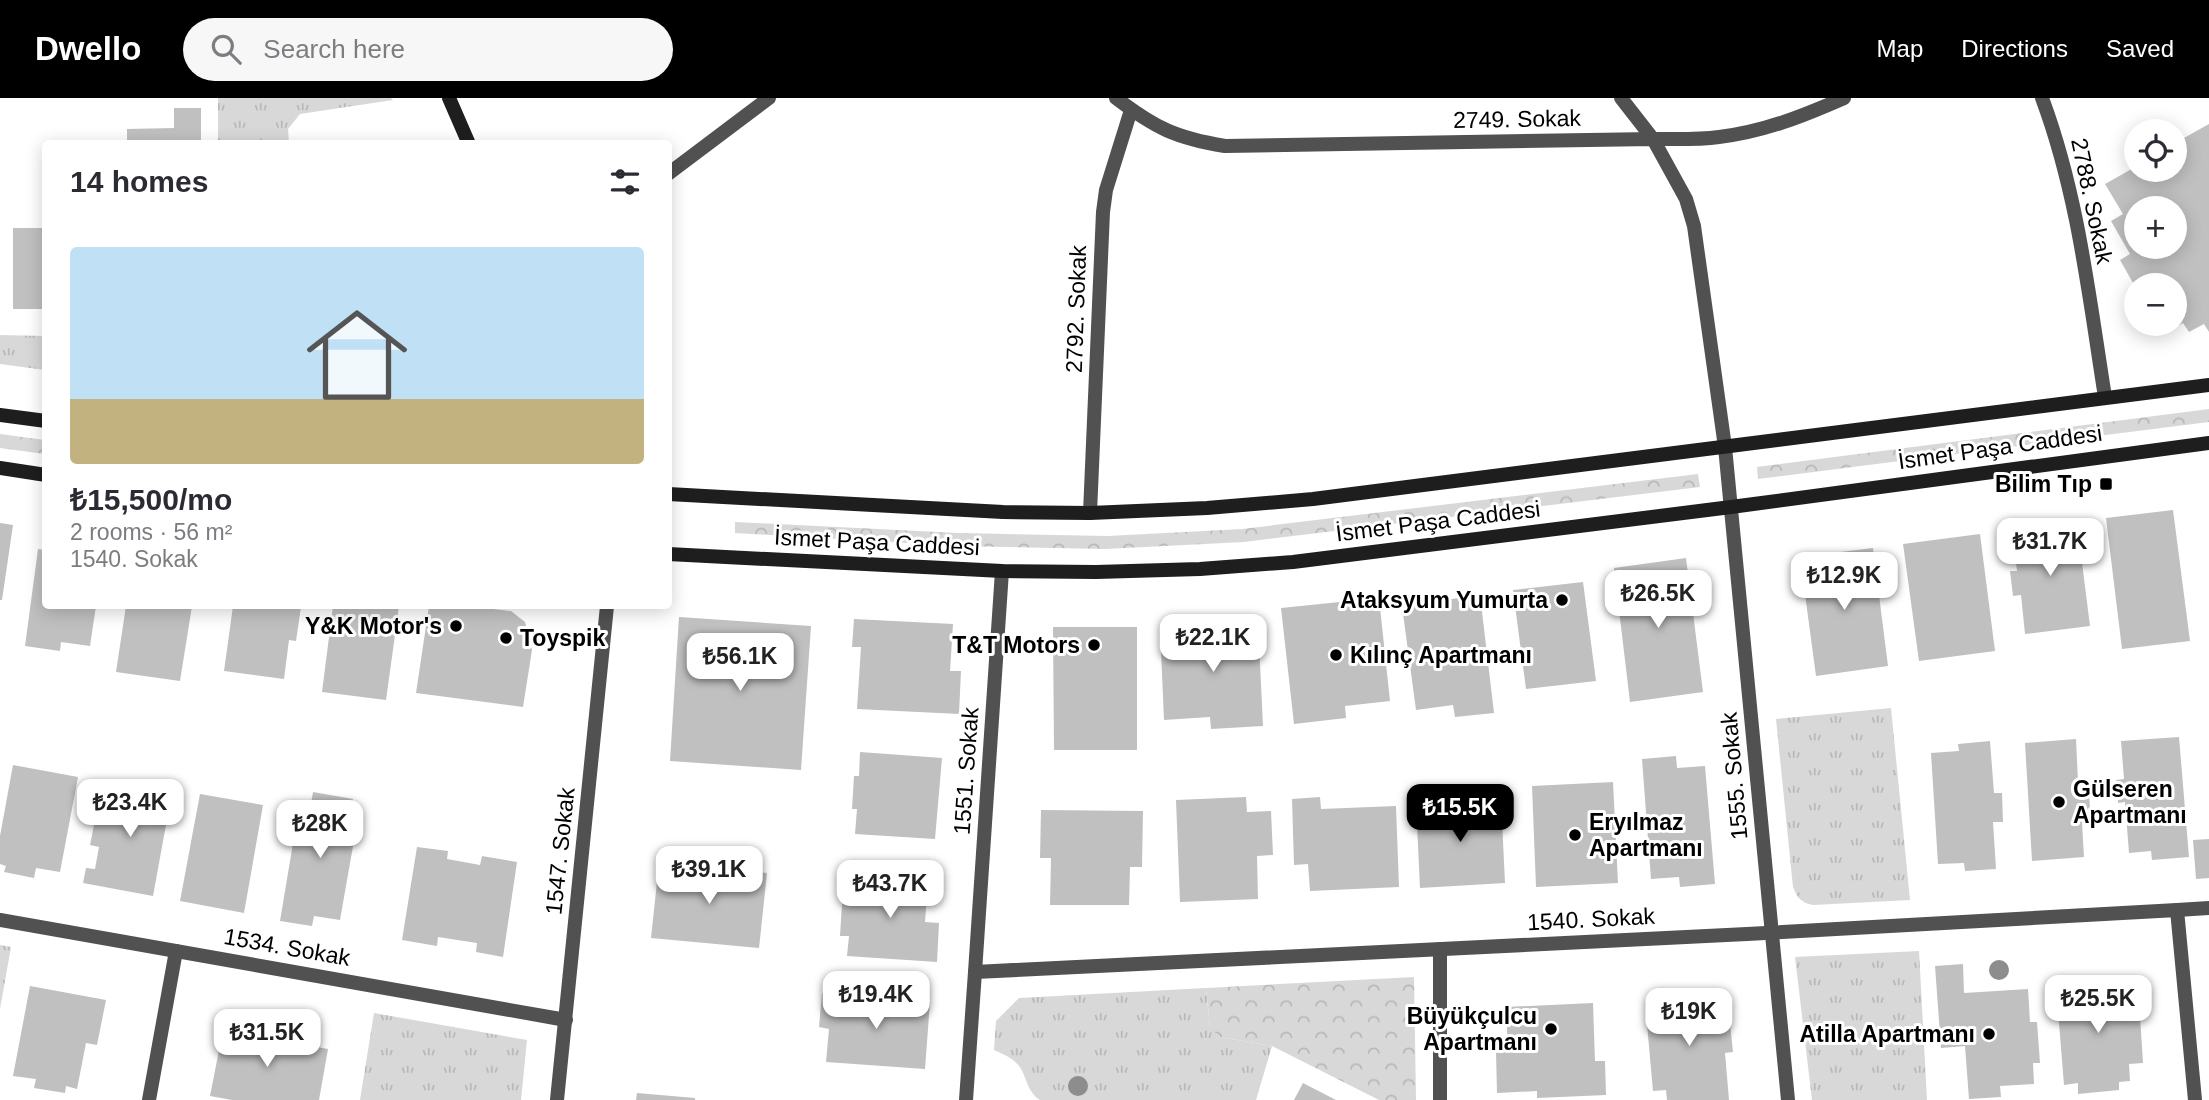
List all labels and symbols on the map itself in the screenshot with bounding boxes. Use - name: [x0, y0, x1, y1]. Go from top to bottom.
- street label: 2749. Sokak: [1453, 105, 1582, 133]
- street label: 2788. Sokak: [2066, 136, 2118, 267]
- street label: 2792. Sokak: [1061, 244, 1091, 373]
- street label: İsmet Paşa Caddesi: [1896, 420, 2104, 474]
- place label: Bilim Tıp: [1995, 471, 2092, 497]
- marker: Bilim Tıp: [2098, 476, 2114, 492]
- street label: İsmet Paşa Caddesi: [1334, 496, 1542, 546]
- pin: ₺31.7K: [1993, 518, 2107, 578]
- street label: İsmet Paşa Caddesi: [774, 524, 980, 560]
- pin: ₺12.9K: [1787, 552, 1901, 612]
- pin: ₺26.5K: [1601, 570, 1715, 630]
- place label: Ataksyum Yumurta: [1340, 587, 1548, 613]
- marker: Ataksyum Yumurta: [1554, 592, 1570, 608]
- place label: Y&K Motor's: [305, 613, 442, 639]
- pin: ₺22.1K: [1156, 614, 1270, 674]
- marker: Y&K Motor's: [448, 618, 464, 634]
- place label: Toyspik: [520, 625, 605, 651]
- marker: Toyspik: [498, 630, 514, 646]
- place label: T&T Motors: [952, 632, 1080, 658]
- pin: ₺56.1K: [683, 634, 797, 693]
- marker: T&T Motors: [1086, 637, 1102, 653]
- place label: Kılınç Apartmanı: [1350, 642, 1532, 668]
- marker: Kılınç Apartmanı: [1328, 647, 1344, 663]
- street label: 1551. Sokak: [949, 706, 983, 836]
- street label: 1555. Sokak: [1715, 711, 1753, 841]
- place label: Gülseren Apartmanı: [2073, 776, 2187, 828]
- pin: ₺23.4K: [73, 780, 187, 839]
- pin: ₺15.5K: [1403, 784, 1517, 844]
- street label: 1547. Sokak: [540, 786, 580, 916]
- marker: Gülseren Apartmanı: [2051, 794, 2067, 810]
- pin: ₺28K: [279, 800, 361, 860]
- place label: Eryılmaz Apartmanı: [1589, 809, 1703, 861]
- marker: Eryılmaz Apartmanı: [1567, 827, 1583, 843]
- pin: ₺39.1K: [652, 846, 766, 906]
- pin: ₺43.7K: [833, 860, 947, 920]
- street label: 1540. Sokak: [1526, 903, 1656, 935]
- street label: 1534. Sokak: [222, 923, 353, 971]
- pin: ₺19.4K: [819, 972, 933, 1031]
- pin: ₺25.5K: [2041, 976, 2155, 1035]
- pin: ₺19K: [1648, 988, 1730, 1048]
- place label: Büyükçulcu Apartmanı: [1407, 1003, 1537, 1055]
- pin: ₺31.5K: [210, 1010, 324, 1069]
- marker: Büyükçulcu Apartmanı: [1543, 1021, 1559, 1037]
- place label: Atilla Apartmanı: [1799, 1021, 1975, 1047]
- marker: Atilla Apartmanı: [1981, 1026, 1997, 1042]

